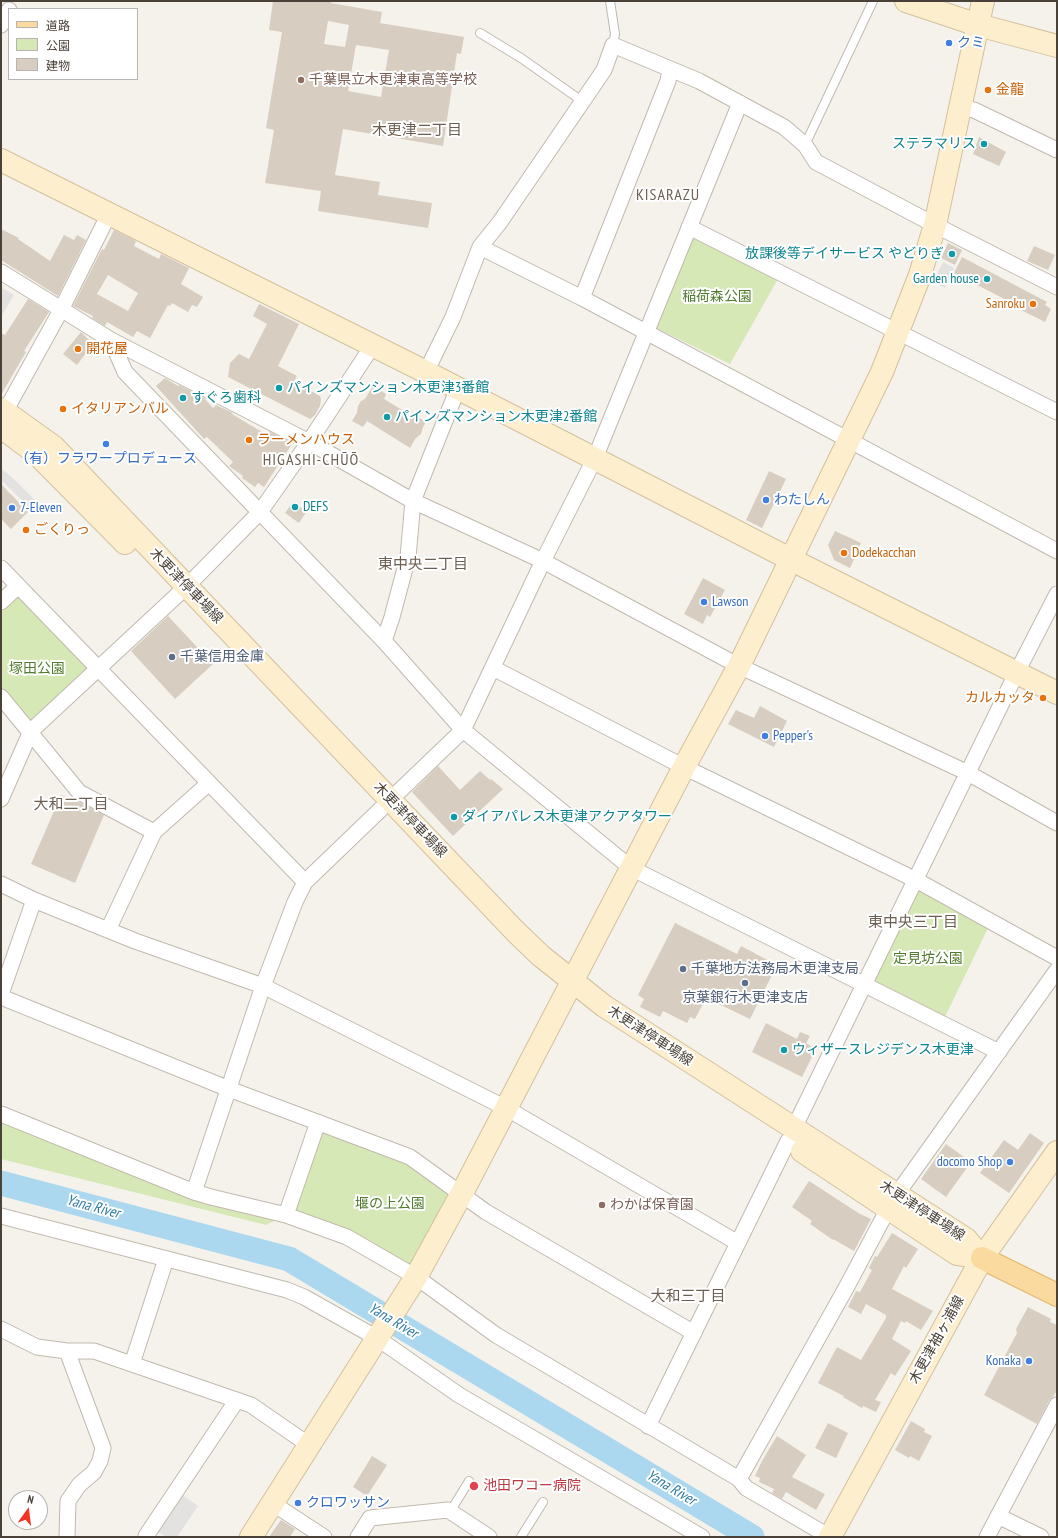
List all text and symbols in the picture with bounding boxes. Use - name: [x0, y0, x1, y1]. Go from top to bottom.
- legend: [8, 8, 138, 80]
- text: 道路: [46, 18, 70, 33]
- place label: クミ: [957, 35, 985, 51]
- text: 公園: [46, 38, 70, 53]
- marker: クミ: [944, 38, 954, 48]
- text: 建物: [46, 58, 70, 73]
- place label: 千葉県立木更津東高等学校: [309, 72, 477, 88]
- marker: 千葉県立木更津東高等学校: [296, 75, 306, 85]
- place label: 金龍: [996, 82, 1024, 98]
- marker: 金龍: [983, 85, 993, 95]
- district label: 木更津二丁目: [372, 122, 462, 140]
- place label: ステラマリス: [892, 136, 976, 152]
- marker: ステラマリス: [979, 139, 989, 149]
- district label: KISARAZU: [636, 185, 700, 205]
- place label: 放課後等デイサービス やどりぎ: [745, 246, 944, 262]
- marker: 放課後等デイサービス やどりぎ: [947, 249, 957, 259]
- place label: Garden house: [913, 271, 979, 287]
- marker: Garden house: [982, 274, 992, 284]
- park label: 稲荷森公園: [682, 289, 752, 305]
- place label: Sanroku: [986, 296, 1025, 312]
- marker: Sanroku: [1028, 299, 1038, 309]
- place label: 開花屋: [86, 341, 128, 357]
- marker: 開花屋: [73, 344, 83, 354]
- place label: パインズマンション木更津3番館: [287, 380, 489, 396]
- marker: パインズマンション木更津3番館: [274, 383, 284, 393]
- place label: すぐろ歯科: [191, 390, 261, 406]
- marker: すぐろ歯科: [178, 393, 188, 403]
- place label: イタリアンバル: [71, 401, 169, 417]
- marker: イタリアンバル: [58, 404, 68, 414]
- place label: パインズマンション木更津2番館: [395, 409, 597, 425]
- marker: パインズマンション木更津2番館: [382, 412, 392, 422]
- place label: ラーメンハウス: [257, 432, 355, 448]
- marker: ラーメンハウス: [244, 435, 254, 445]
- marker: （有）フラワープロデュース: [101, 439, 111, 449]
- district label: HIGASHI-CHŪŌ: [263, 450, 359, 470]
- place label: （有）フラワープロデュース: [15, 451, 197, 467]
- place label: わたしん: [774, 492, 830, 508]
- marker: わたしん: [761, 495, 771, 505]
- place label: DEFS: [303, 499, 328, 515]
- place label: 7-Eleven: [20, 500, 62, 516]
- marker: DEFS: [290, 502, 300, 512]
- marker: 7-Eleven: [7, 503, 17, 513]
- place label: ごくりっ: [34, 522, 90, 538]
- marker: ごくりっ: [21, 525, 31, 535]
- street label: 木更津停車場線: [146, 545, 226, 627]
- place label: Dodekacchan: [852, 545, 916, 561]
- marker: Dodekacchan: [839, 548, 849, 558]
- district label: 東中央二丁目: [378, 556, 468, 574]
- place label: Lawson: [712, 594, 748, 610]
- marker: Lawson: [699, 597, 709, 607]
- place label: 千葉信用金庫: [180, 649, 264, 665]
- marker: 千葉信用金庫: [167, 652, 177, 662]
- park label: 塚田公園: [9, 661, 65, 677]
- place label: カルカッタ: [965, 690, 1035, 706]
- marker: カルカッタ: [1038, 693, 1048, 703]
- place label: Pepper's: [773, 728, 813, 744]
- marker: Pepper's: [760, 731, 770, 741]
- street label: 木更津停車場線: [370, 779, 450, 861]
- district label: 大和二丁目: [34, 796, 108, 814]
- place label: ダイアパレス木更津アクアタワー: [462, 809, 672, 825]
- marker: ダイアパレス木更津アクアタワー: [449, 812, 459, 822]
- district label: 東中央三丁目: [868, 914, 958, 932]
- park label: 定見坊公園: [893, 951, 963, 967]
- place label: 千葉地方法務局木更津支局: [691, 961, 859, 977]
- marker: 千葉地方法務局木更津支局: [678, 964, 688, 974]
- marker: 京葉銀行木更津支店: [740, 978, 750, 988]
- place label: 京葉銀行木更津支店: [682, 990, 808, 1006]
- street label: 木更津停車場線: [604, 1002, 696, 1070]
- place label: ウィザースレジデンス木更津: [792, 1042, 974, 1058]
- marker: ウィザースレジデンス木更津: [779, 1045, 789, 1055]
- place label: docomo Shop: [937, 1154, 1002, 1170]
- marker: docomo Shop: [1005, 1157, 1015, 1167]
- street label: 木更津停車場線: [876, 1177, 968, 1245]
- water label: Yana River: [64, 1191, 122, 1223]
- park label: 堰の上公園: [355, 1196, 425, 1212]
- place label: わかば保育園: [610, 1197, 694, 1213]
- marker: わかば保育園: [597, 1200, 607, 1210]
- district label: 大和三丁目: [651, 1288, 725, 1306]
- street label: 木更津袖ヶ浦線: [906, 1293, 968, 1387]
- water label: Yana River: [365, 1299, 421, 1343]
- place label: Konaka: [986, 1353, 1021, 1369]
- marker: Konaka: [1024, 1356, 1034, 1366]
- water label: Yana River: [643, 1466, 699, 1510]
- place label: 池田ワコー病院: [483, 1478, 581, 1494]
- marker: 池田ワコー病院: [468, 1480, 480, 1492]
- north arrow: [8, 1490, 48, 1530]
- text: N: [26, 1492, 35, 1507]
- place label: クロワッサン: [306, 1495, 390, 1511]
- marker: クロワッサン: [293, 1498, 303, 1508]

